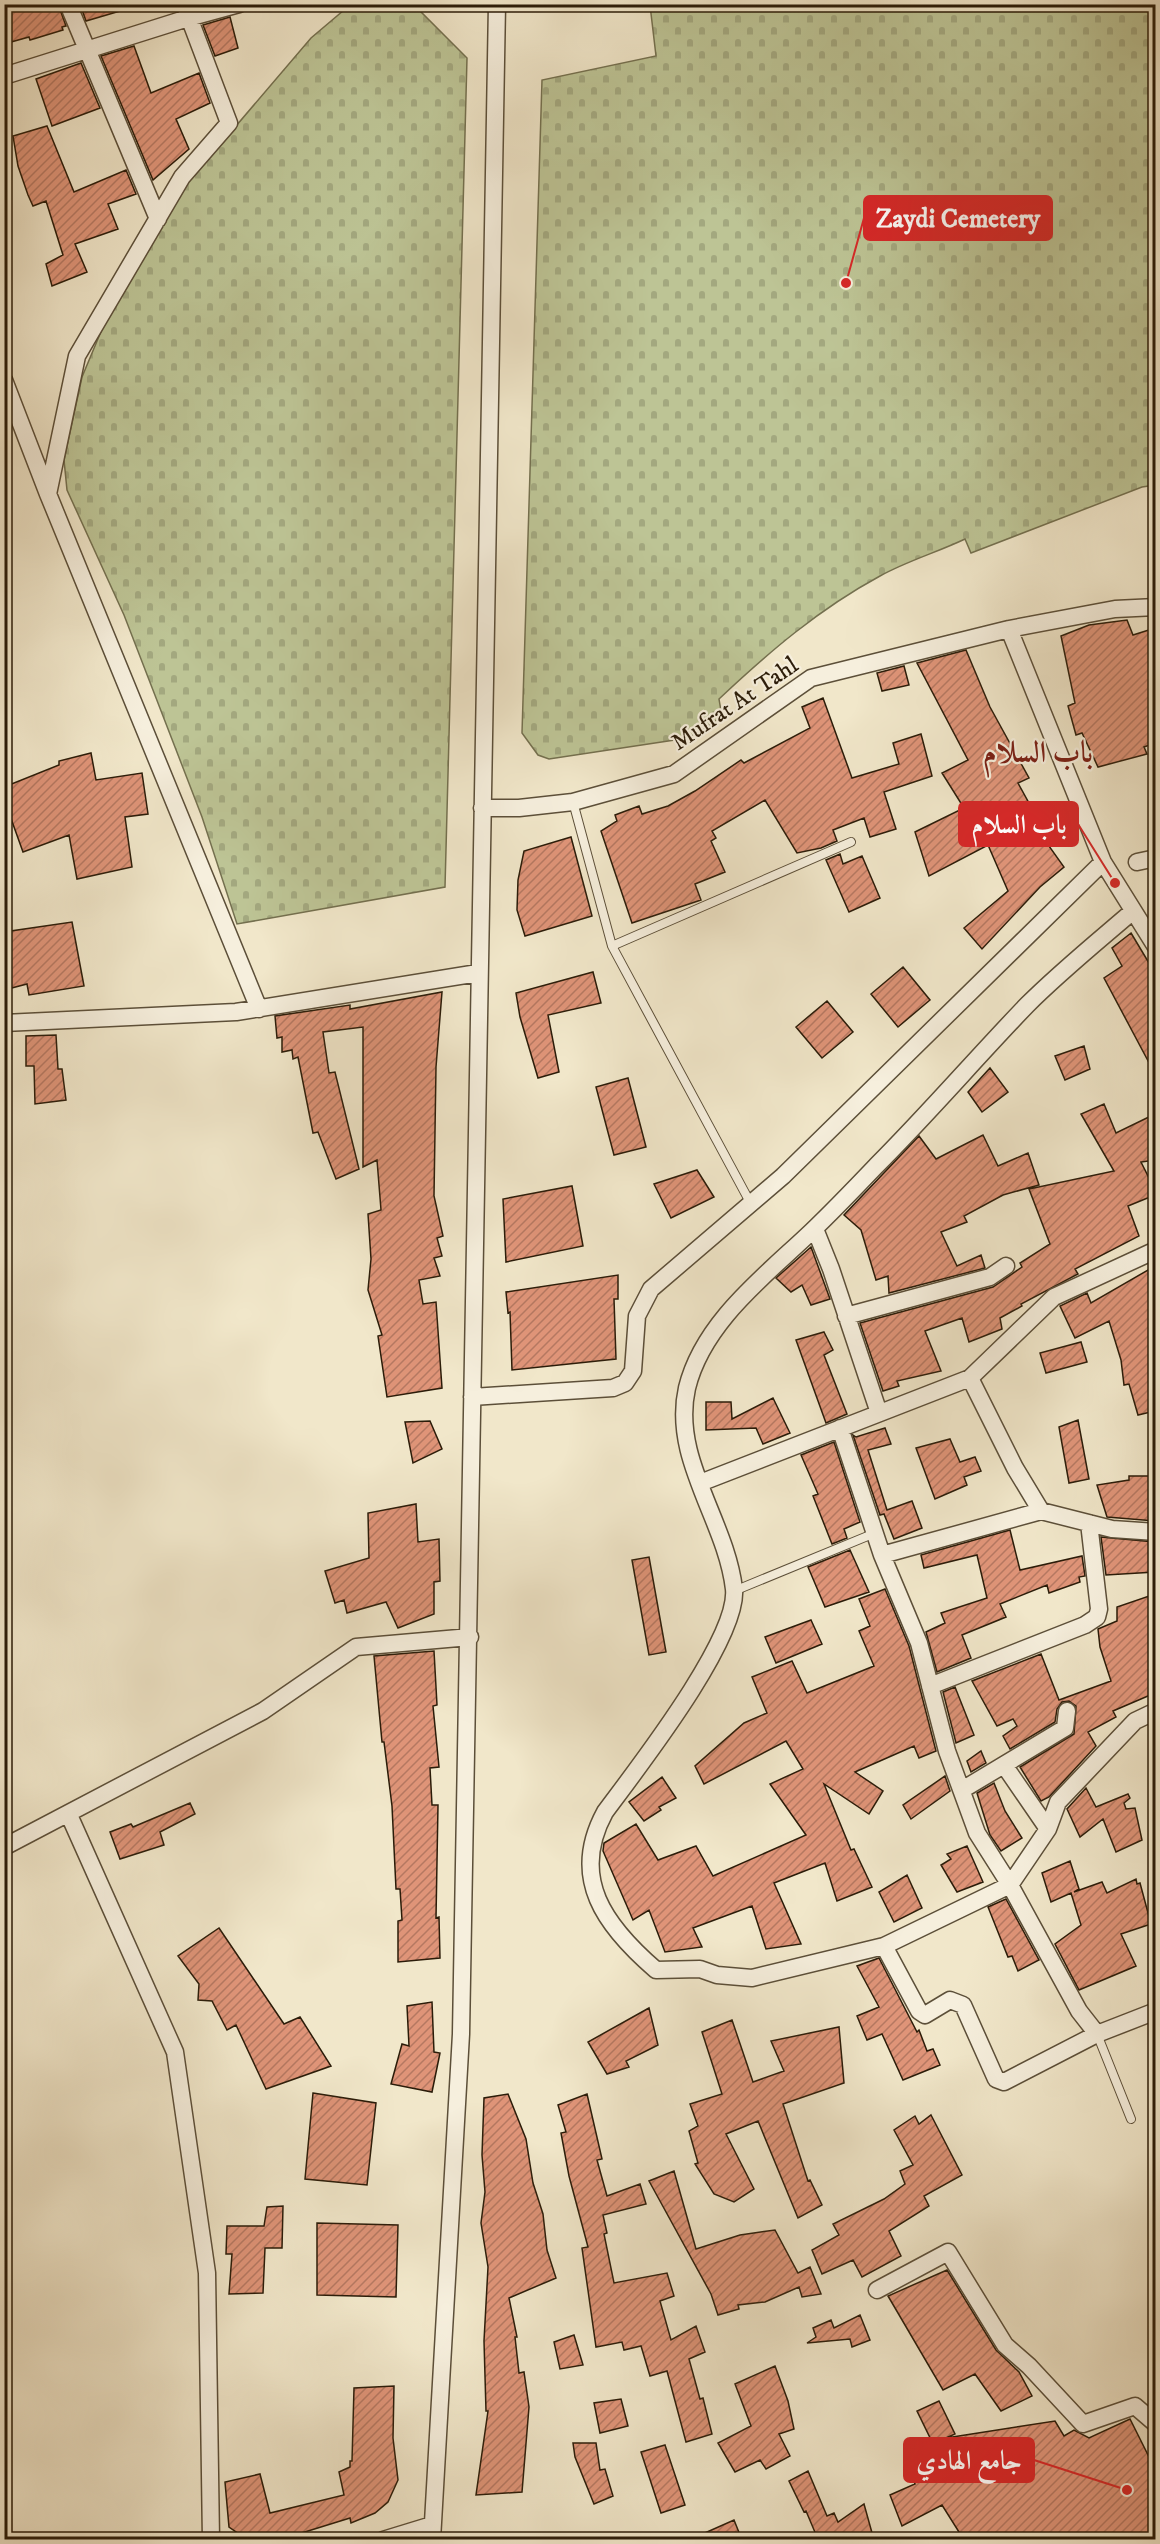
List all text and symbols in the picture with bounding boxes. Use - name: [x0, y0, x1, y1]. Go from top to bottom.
- callout: Zaydi Cemetery: [864, 196, 1052, 240]
- text: Zaydi Cemetery: [876, 203, 1041, 236]
- street label: Mufrat At Tahl: [666, 650, 805, 758]
- district label: باب السلام: [983, 735, 1093, 778]
- callout: باب السلام: [959, 802, 1078, 846]
- text: باب السلام: [971, 809, 1067, 847]
- callout: جامع الهادي: [904, 2438, 1034, 2482]
- text: جامع الهادي: [916, 2445, 1022, 2484]

